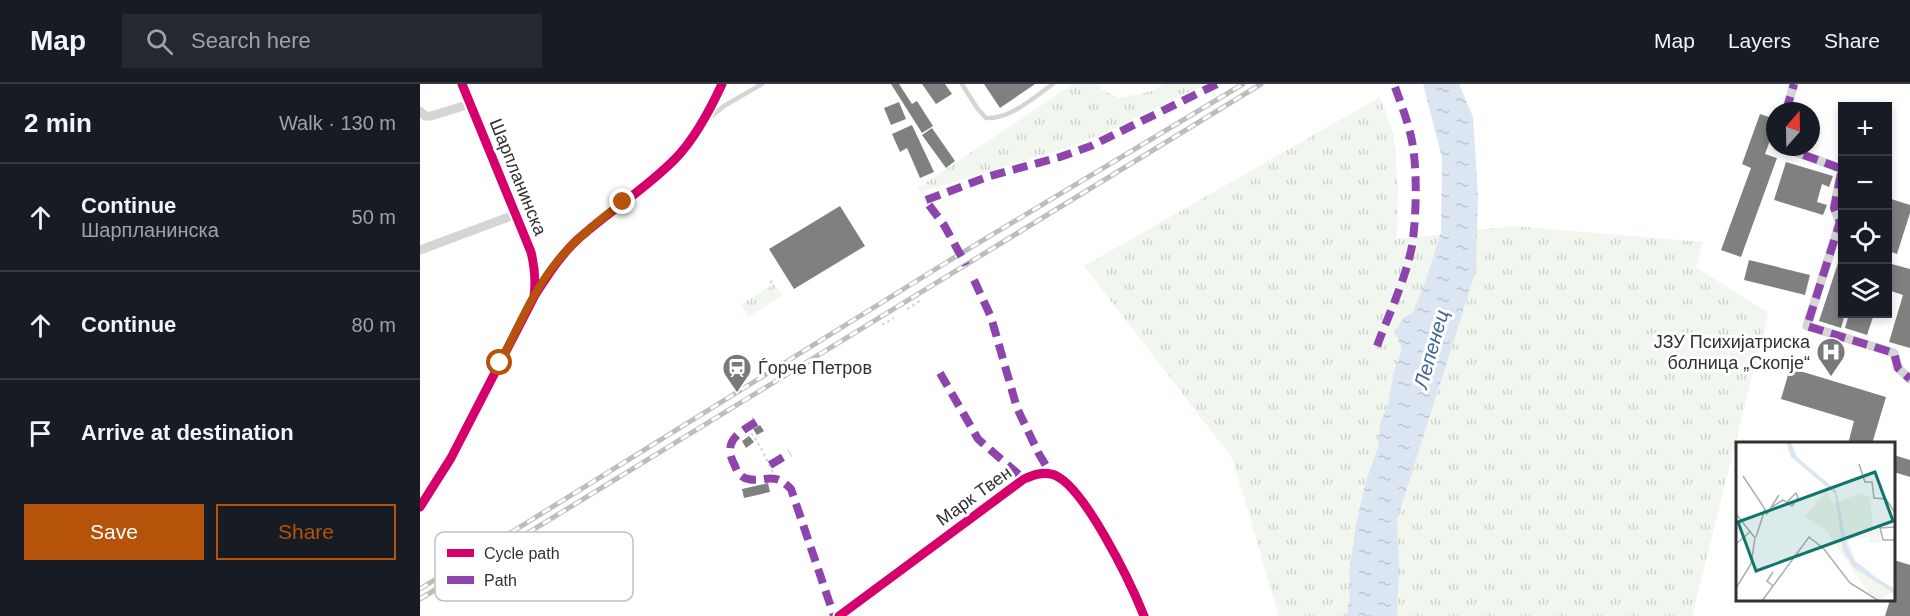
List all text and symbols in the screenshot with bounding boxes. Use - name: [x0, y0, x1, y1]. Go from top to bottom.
- search box: [122, 14, 542, 68]
- text: Map: [30, 25, 86, 56]
- icon: search: [143, 25, 176, 58]
- text: Search here: [191, 28, 311, 53]
- text: Map: [1654, 29, 1695, 52]
- text: Layers: [1728, 29, 1791, 52]
- text: Share: [1824, 29, 1880, 52]
- north arrow: [1766, 102, 1820, 156]
- map controls: [1838, 102, 1892, 318]
- button: +: [1838, 102, 1892, 156]
- text: 2 min: [24, 108, 92, 138]
- text: Walk · 130 m: [279, 112, 396, 134]
- street label: Шарпланинска: [486, 116, 551, 239]
- button: −: [1838, 156, 1892, 210]
- route end: [609, 188, 635, 214]
- text: Continue: [81, 193, 176, 218]
- icon: ahead: [24, 201, 57, 234]
- text: 50 m: [352, 206, 396, 228]
- button: locate: [1838, 210, 1892, 264]
- text: Шарпланинска: [81, 219, 219, 241]
- button: layers: [1838, 264, 1892, 318]
- water label: Лепенец: [1409, 307, 1453, 393]
- icon: ahead: [24, 309, 57, 342]
- text: Continue: [81, 312, 176, 337]
- text: 80 m: [352, 314, 396, 336]
- place label: ЈЗУ Психијатриска болница „Скопје“: [1654, 332, 1811, 373]
- hospital icon: ЈЗУ Психијатриска болница „Скопје“: [1815, 336, 1847, 378]
- route start: [486, 349, 512, 375]
- station icon: Ѓорче Петров: [721, 352, 753, 394]
- place label: Ѓорче Петров: [758, 358, 872, 378]
- icon: arrive: [24, 417, 57, 450]
- text: Arrive at destination: [81, 420, 294, 445]
- inset map: [1736, 442, 1895, 601]
- street label: Марк Твен: [933, 462, 1015, 530]
- button: Save: [24, 504, 204, 560]
- button: Share: [216, 504, 396, 560]
- legend: [435, 532, 633, 601]
- text: Cycle path: [484, 545, 560, 562]
- text: Path: [484, 572, 517, 589]

